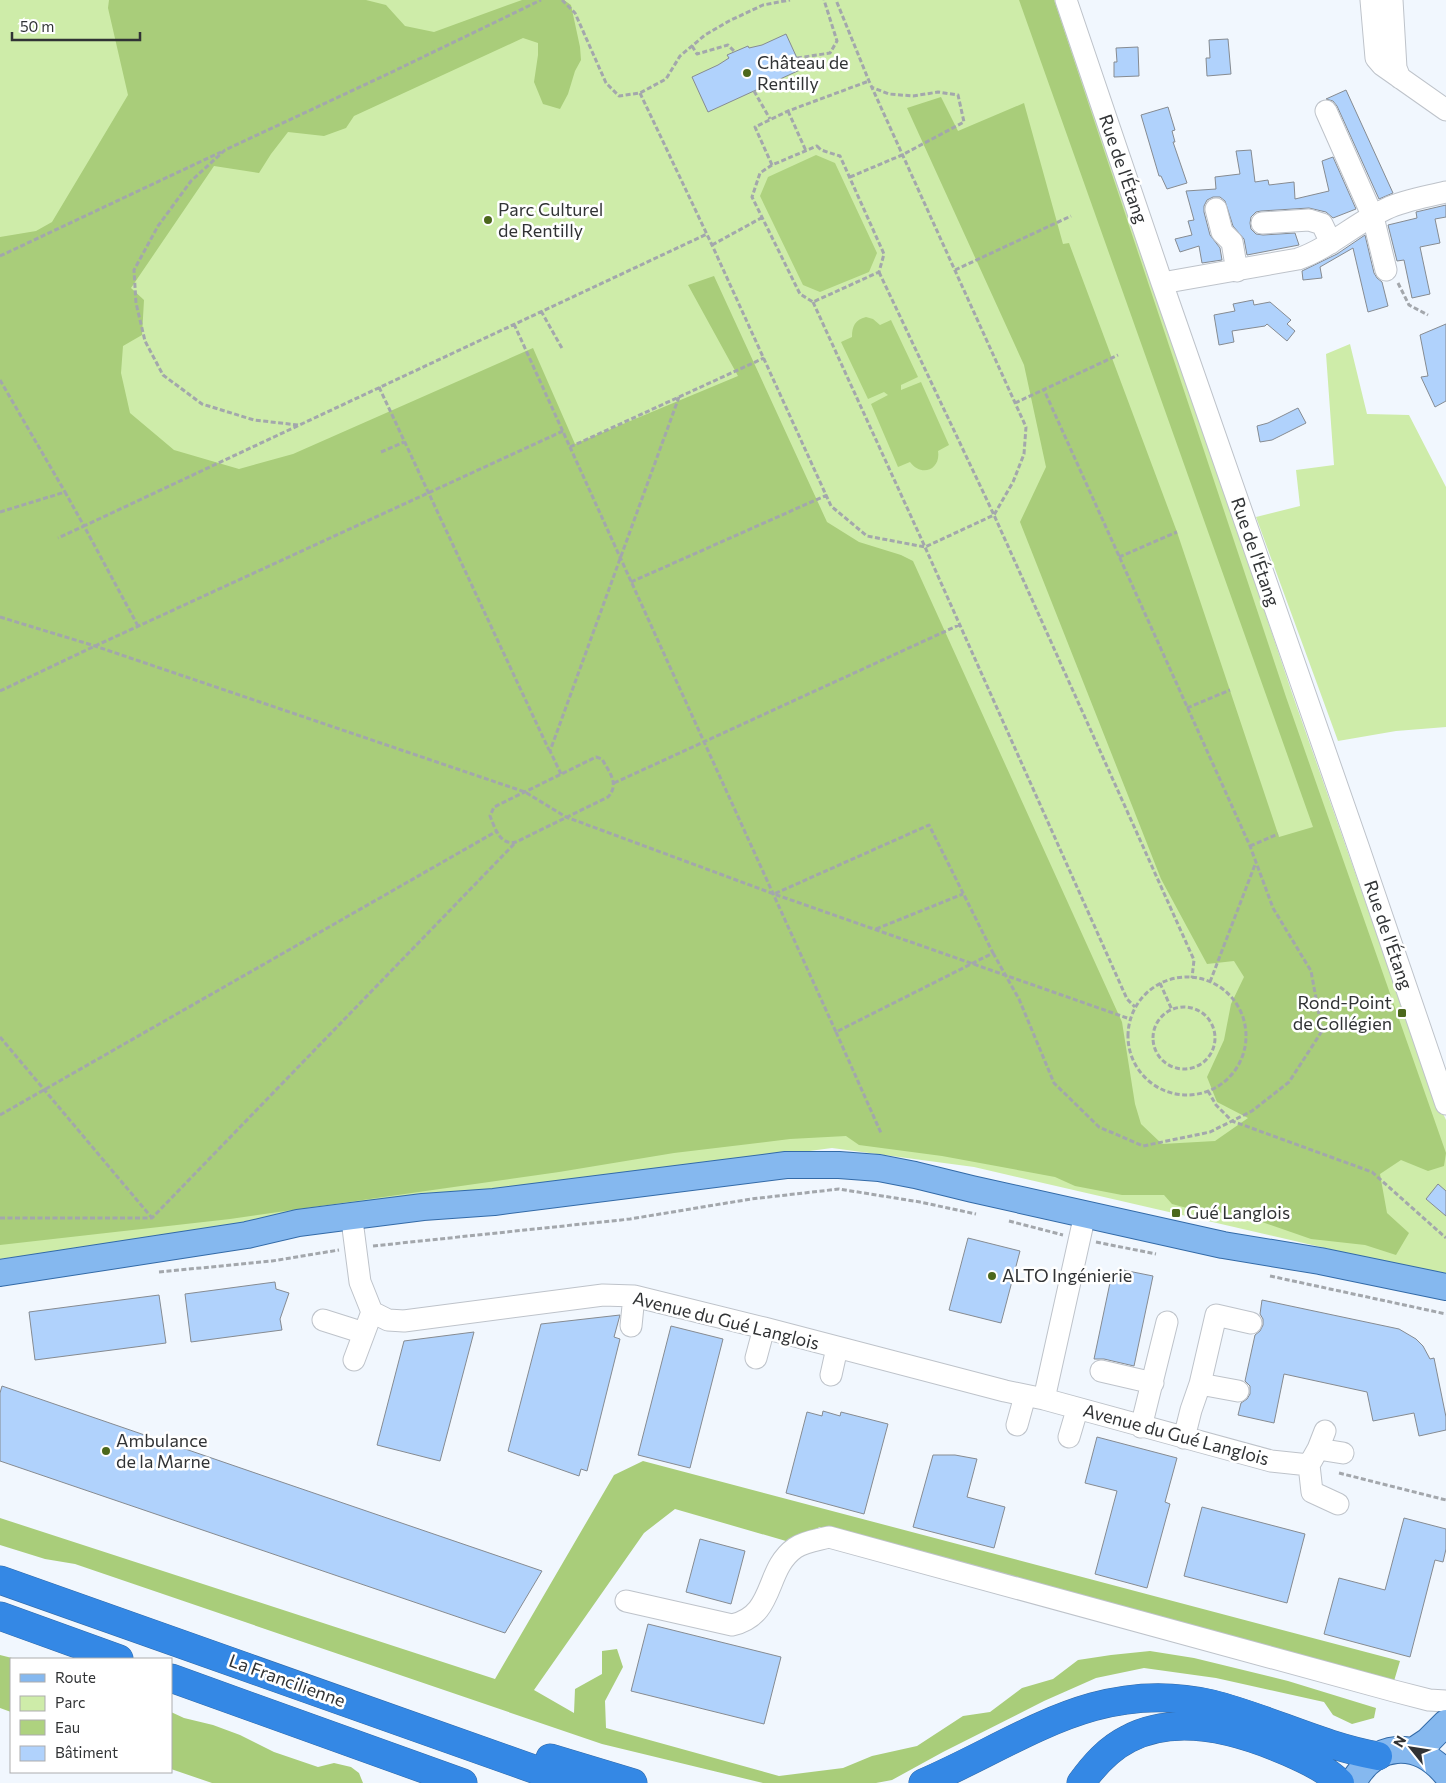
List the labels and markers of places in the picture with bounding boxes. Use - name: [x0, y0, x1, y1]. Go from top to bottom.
- place label: Château de Rentilly: [757, 51, 849, 94]
- marker: Château de Rentilly: [741, 67, 753, 79]
- place label: Parc Culturel de Rentilly: [498, 198, 603, 241]
- marker: Parc Culturel de Rentilly: [482, 214, 494, 226]
- place label: Rond-Point de Collégien: [1293, 991, 1392, 1034]
- marker: Rond-Point de Collégien: [1396, 1007, 1408, 1019]
- place label: Gué Langlois: [1186, 1201, 1290, 1223]
- marker: Gué Langlois: [1170, 1207, 1182, 1219]
- place label: ALTO Ingénierie: [1002, 1264, 1132, 1286]
- marker: ALTO Ingénierie: [986, 1270, 998, 1282]
- place label: Ambulance de la Marne: [116, 1429, 210, 1472]
- marker: Ambulance de la Marne: [100, 1445, 112, 1457]

